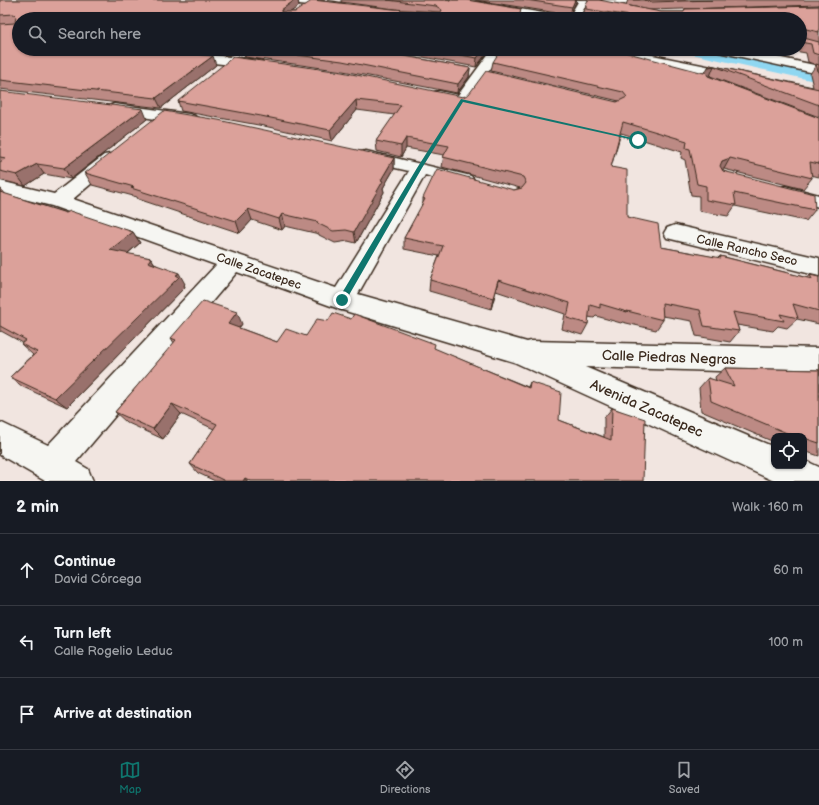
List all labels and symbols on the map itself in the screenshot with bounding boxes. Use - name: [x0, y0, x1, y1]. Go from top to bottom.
- route start: [629, 131, 647, 149]
- street label: Calle Rancho Seco: [695, 232, 799, 269]
- street label: Calle Zacatepec: [214, 250, 303, 293]
- route end: [333, 291, 351, 309]
- street label: Calle Piedras Negras: [601, 347, 737, 368]
- street label: Avenida Zacatepec: [588, 376, 706, 441]

